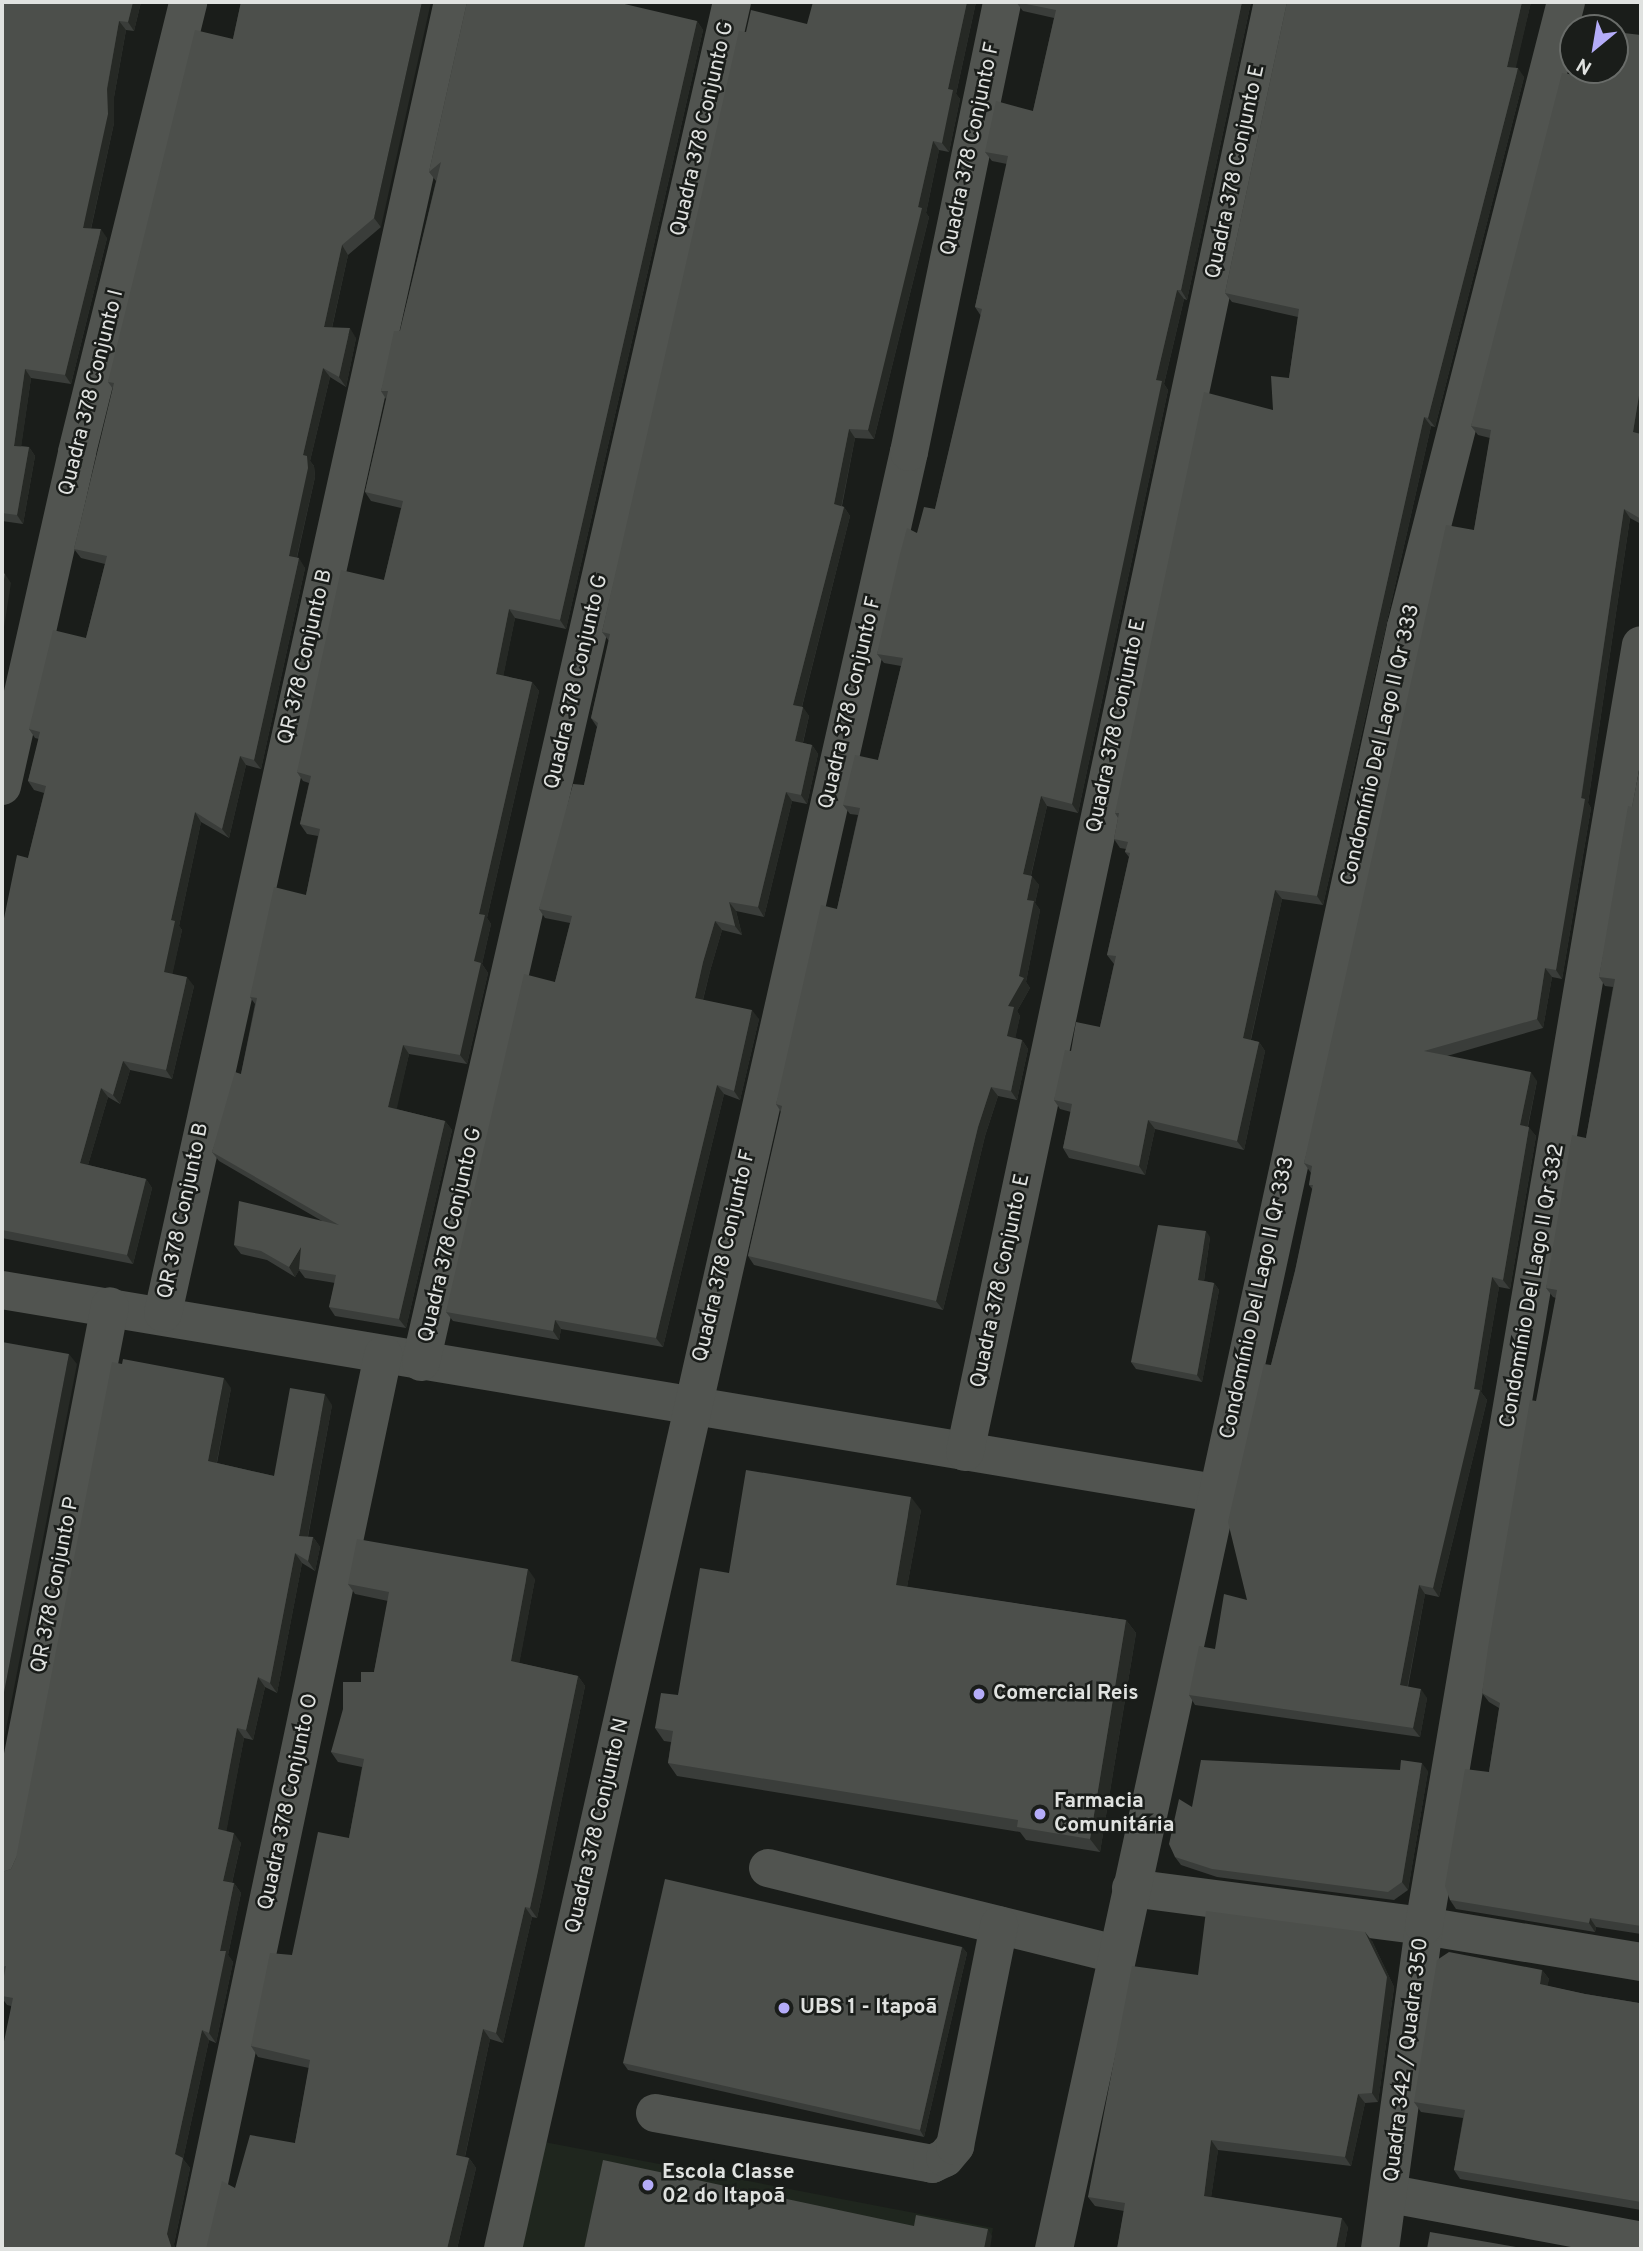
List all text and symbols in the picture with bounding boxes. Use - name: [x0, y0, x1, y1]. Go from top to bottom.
- north arrow: [1559, 14, 1629, 84]
- street label: Quadra 378 Conjunto G: [666, 19, 740, 239]
- street label: Quadra 378 Conjunto F: [936, 40, 1006, 258]
- text: N: [1573, 52, 1596, 79]
- street label: Quadra 378 Conjunto E: [1201, 63, 1271, 281]
- street label: Quadra 378 Conjunto I: [54, 287, 130, 499]
- street label: QR 378 Conjunto B: [274, 567, 338, 747]
- street label: Quadra 378 Conjunto G: [540, 572, 614, 792]
- street label: Quadra 378 Conjunto F: [814, 594, 888, 812]
- street label: Condomínio Del Lago II Qr 333: [1336, 602, 1426, 888]
- street label: Quadra 378 Conjunto E: [1082, 617, 1152, 835]
- street label: QR 378 Conjunto B: [153, 1121, 215, 1301]
- street label: Quadra 378 Conjunto G: [414, 1125, 488, 1345]
- street label: Condomínio Del Lago II Qr 332: [1496, 1142, 1570, 1430]
- street label: Quadra 378 Conjunto F: [688, 1147, 762, 1365]
- street label: Condomínio Del Lago II Qr 333: [1216, 1154, 1300, 1442]
- street label: Quadra 378 Conjunto E: [966, 1172, 1036, 1390]
- street label: QR 378 Conjunto P: [27, 1495, 85, 1675]
- place label: Comercial Reis: [993, 1681, 1139, 1707]
- marker: Comercial Reis: [971, 1686, 987, 1702]
- street label: Quadra 378 Conjunto O: [254, 1691, 324, 1913]
- street label: Quadra 378 Conjunto N: [561, 1716, 635, 1936]
- place label: Farmacia Comunitária: [1054, 1789, 1174, 1839]
- marker: Farmacia Comunitária: [1032, 1806, 1048, 1822]
- street label: Quadra 342 / Quadra 350: [1379, 1936, 1435, 2184]
- place label: UBS 1 - Itapoã: [800, 1995, 937, 2021]
- marker: UBS 1 - Itapoã: [774, 1998, 794, 2018]
- place label: Escola Classe 02 do Itapoã: [662, 2160, 795, 2210]
- marker: Escola Classe 02 do Itapoã: [640, 2177, 656, 2193]

